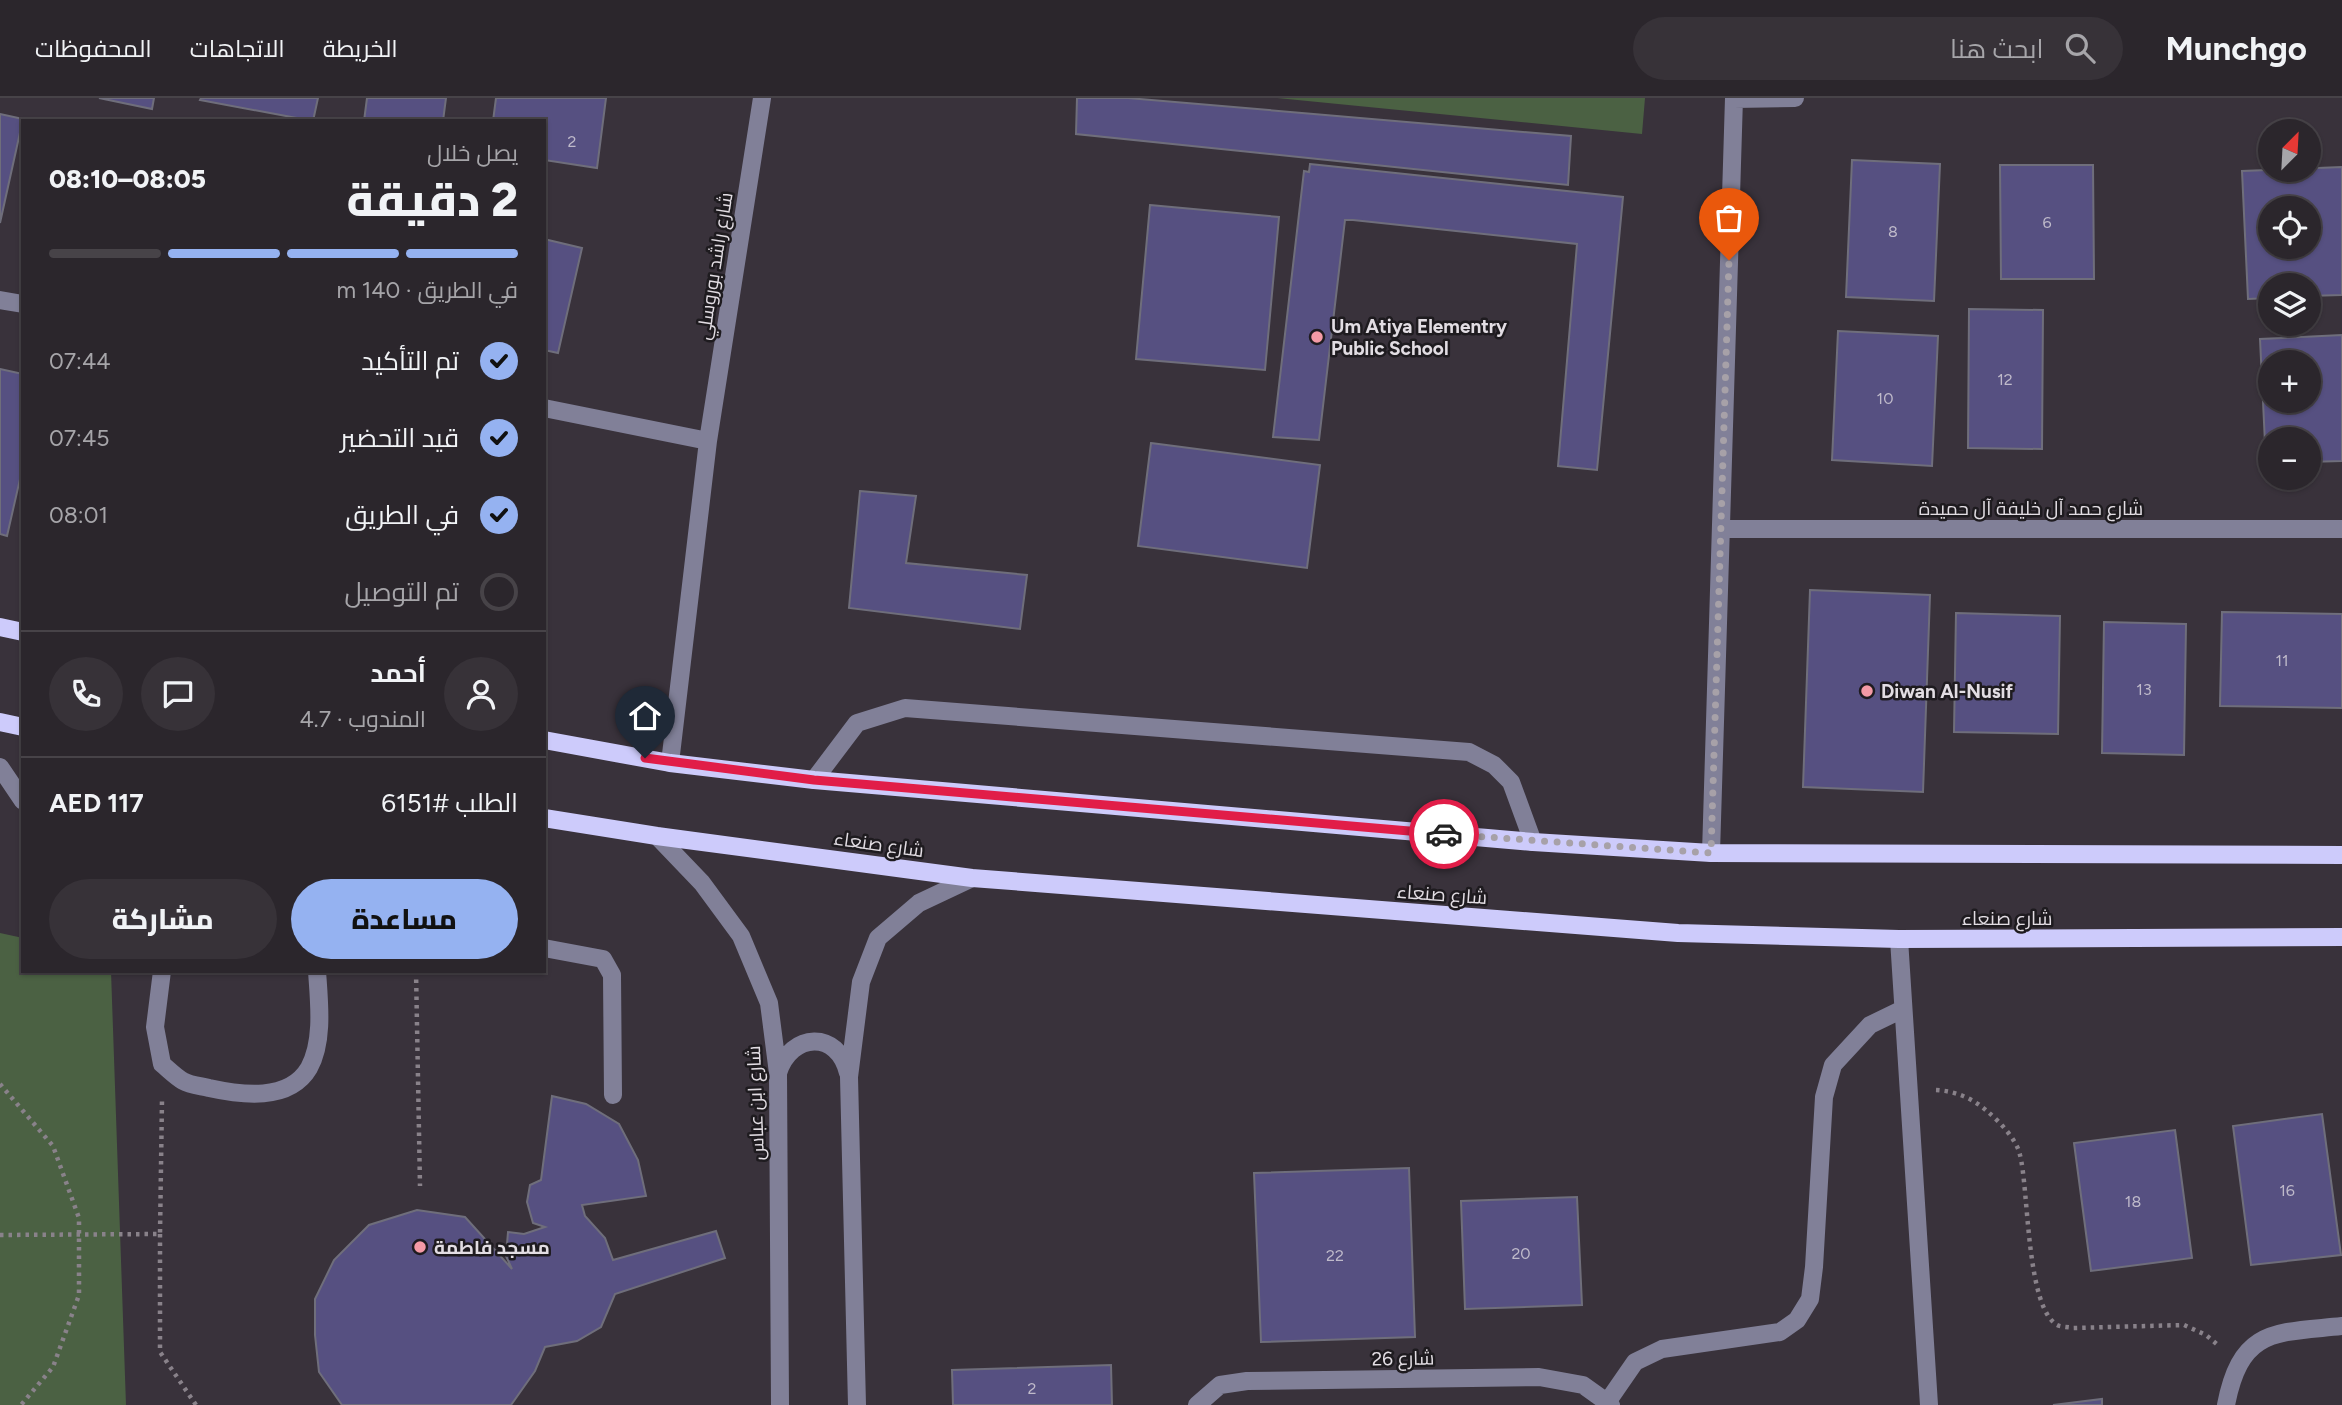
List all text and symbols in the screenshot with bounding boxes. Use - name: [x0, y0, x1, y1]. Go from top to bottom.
- search box: [1633, 17, 2123, 80]
- icon: search: [2061, 29, 2099, 67]
- text: Munchgo: [2165, 29, 2307, 68]
- text: ابحث هنا: [1950, 33, 2043, 65]
- text: المحفوظات: [35, 34, 152, 63]
- text: الاتجاهات: [190, 34, 285, 63]
- text: الخريطة: [323, 34, 398, 63]
- north arrow: [2258, 119, 2320, 182]
- map controls: [2258, 119, 2321, 490]
- house number: 2: [568, 132, 576, 151]
- text: يصل خلال: [427, 139, 518, 167]
- text: 08:05–08:10: [49, 163, 206, 195]
- text: 2 دقيقة: [347, 172, 518, 228]
- pin: [1699, 188, 1759, 260]
- street label: شارع راشد بوروسلي: [691, 191, 740, 342]
- button: locate: [2258, 196, 2321, 259]
- icon: bag: [1710, 199, 1748, 237]
- house number: 6: [2042, 213, 2052, 232]
- house number: 8: [1888, 222, 1898, 241]
- button: layers: [2258, 273, 2321, 336]
- text: في الطريق · 140 m: [336, 276, 518, 304]
- place label: Um Atiya Elementry Public School: [1331, 315, 1507, 360]
- marker: Um Atiya Elementry Public School: [1309, 329, 1325, 345]
- icon: check: [480, 342, 518, 380]
- text: تم التأكيد: [361, 345, 459, 377]
- text: 07:44: [49, 347, 110, 375]
- button: +: [2258, 350, 2321, 413]
- house number: 12: [1997, 370, 2013, 389]
- house number: 10: [1877, 389, 1893, 408]
- icon: check: [480, 419, 518, 457]
- text: قيد التحضير: [340, 422, 459, 454]
- text: 07:45: [49, 424, 109, 452]
- button: −: [2258, 427, 2321, 490]
- icon: check: [480, 496, 518, 534]
- street label: شارع حمد آل خليفة آل حميدة: [1919, 497, 2143, 522]
- text: في الطريق: [345, 499, 459, 531]
- text: 08:01: [49, 501, 108, 529]
- text: تم التوصيل: [345, 576, 459, 608]
- house number: 11: [2275, 651, 2289, 670]
- button: phone: [49, 657, 123, 731]
- button: chat: [141, 657, 215, 731]
- text: أحمد: [370, 657, 426, 689]
- button: person: [444, 657, 518, 731]
- place label: Diwan Al-Nusif: [1881, 680, 2014, 703]
- house number: 13: [2136, 680, 2152, 699]
- marker: Diwan Al-Nusif: [1859, 683, 1875, 699]
- pin: [615, 686, 675, 758]
- icon: home: [626, 697, 664, 735]
- text: المندوب · 4.7: [300, 705, 426, 733]
- text: AED 117: [49, 787, 144, 819]
- text: الطلب #6151: [381, 787, 518, 819]
- courier: [1409, 799, 1479, 869]
- icon: car: [1425, 815, 1463, 853]
- street label: شارع صنعاء: [832, 827, 925, 864]
- button: مشاركة: [49, 879, 277, 959]
- button: مساعدة: [291, 879, 518, 959]
- street label: شارع صنعاء: [1396, 880, 1488, 911]
- street label: شارع صنعاء: [1962, 907, 2052, 932]
- street label: شارع ابن عباس: [742, 1045, 771, 1161]
- house number: 16: [2279, 1181, 2295, 1200]
- house number: 18: [2125, 1192, 2141, 1211]
- place label: مسجد فاطمة: [434, 1236, 550, 1259]
- marker: مسجد فاطمة: [412, 1239, 428, 1255]
- house number: 20: [1511, 1244, 1531, 1263]
- house number: 22: [1326, 1246, 1344, 1265]
- street label: شارع 26: [1371, 1346, 1435, 1373]
- house number: 2: [1028, 1379, 1036, 1398]

